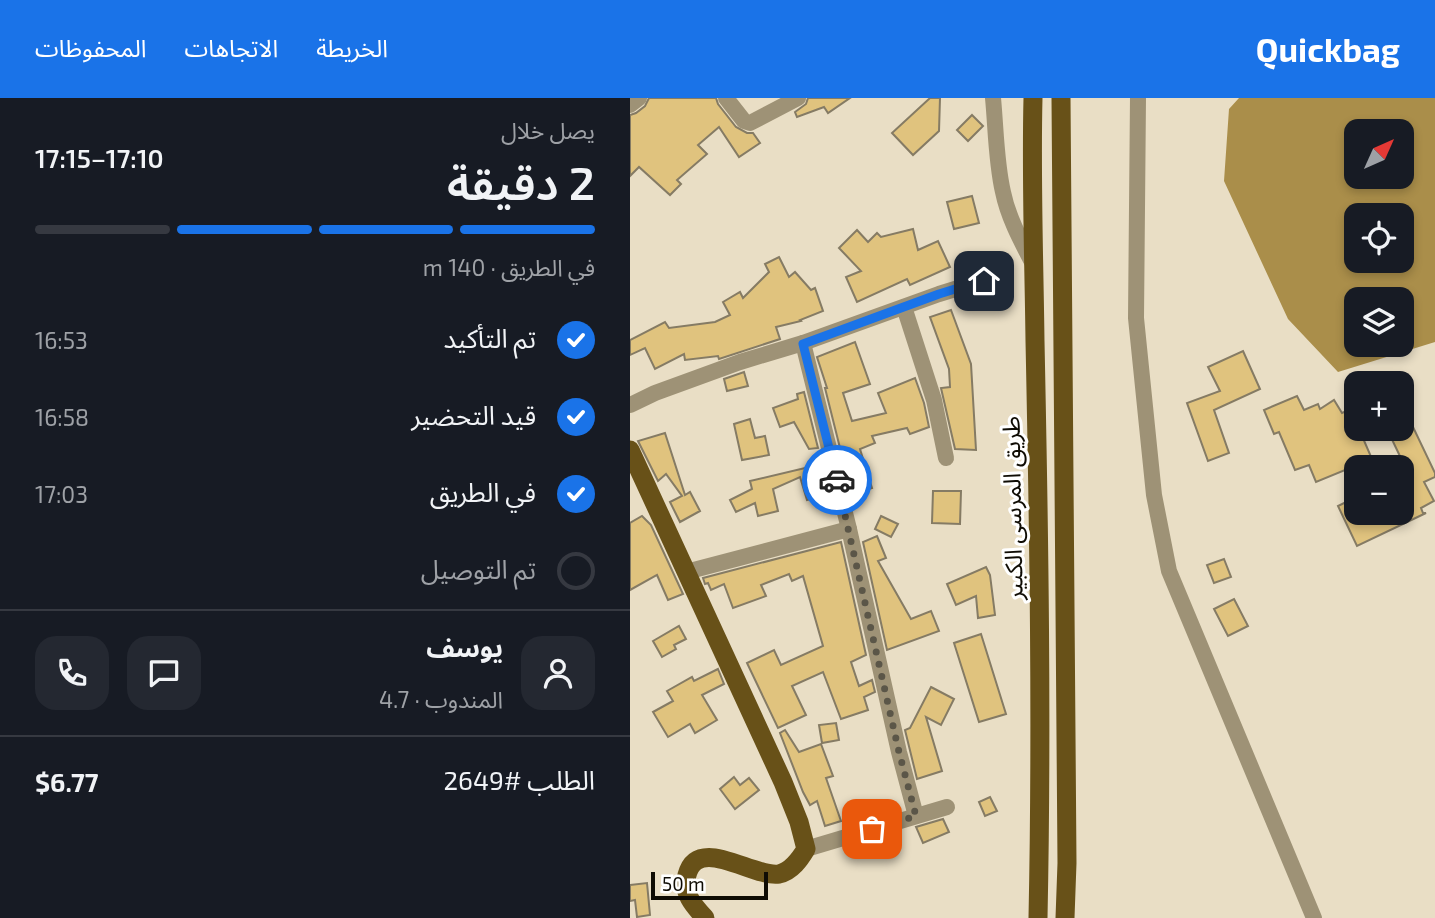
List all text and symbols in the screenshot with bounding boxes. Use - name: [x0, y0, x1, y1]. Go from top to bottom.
- text: Quickbag: [1256, 29, 1400, 69]
- text: المحفوظات: [35, 33, 146, 62]
- text: الاتجاهات: [184, 33, 278, 62]
- text: الخريطة: [316, 33, 388, 62]
- text: يصل خلال: [501, 116, 595, 144]
- north arrow: [1344, 119, 1414, 189]
- map controls: [1344, 119, 1414, 525]
- text: 17:10–17:15: [35, 142, 164, 173]
- text: 2 دقيقة: [447, 154, 595, 209]
- button: locate: [1344, 203, 1414, 273]
- pin: [954, 251, 1014, 311]
- text: في الطريق · 140 m: [423, 253, 595, 281]
- icon: home: [965, 262, 1003, 300]
- button: layers: [1344, 287, 1414, 357]
- icon: check: [557, 321, 595, 359]
- text: تم التأكيد: [443, 322, 536, 353]
- text: 16:53: [35, 326, 88, 354]
- button: +: [1344, 371, 1414, 441]
- icon: check: [557, 398, 595, 436]
- text: قيد التحضير: [411, 399, 536, 430]
- text: 16:58: [35, 403, 89, 431]
- street label: طريق المرسى الكبير: [995, 416, 1030, 601]
- courier: [802, 445, 872, 515]
- button: −: [1344, 455, 1414, 525]
- icon: car: [818, 461, 856, 499]
- icon: check: [557, 475, 595, 513]
- text: في الطريق: [430, 476, 536, 507]
- text: 17:03: [35, 480, 88, 508]
- text: تم التوصيل: [421, 553, 536, 584]
- text: يوسف: [426, 631, 503, 662]
- button: phone: [35, 636, 109, 710]
- button: chat: [127, 636, 201, 710]
- button: person: [521, 636, 595, 710]
- text: المندوب · 4.7: [379, 685, 503, 713]
- text: الطلب #2649: [443, 764, 595, 795]
- text: $6.77: [35, 766, 98, 797]
- pin: [842, 799, 902, 859]
- icon: bag: [853, 810, 891, 848]
- scale bar: [651, 869, 768, 901]
- text: 50 m: [662, 872, 705, 895]

